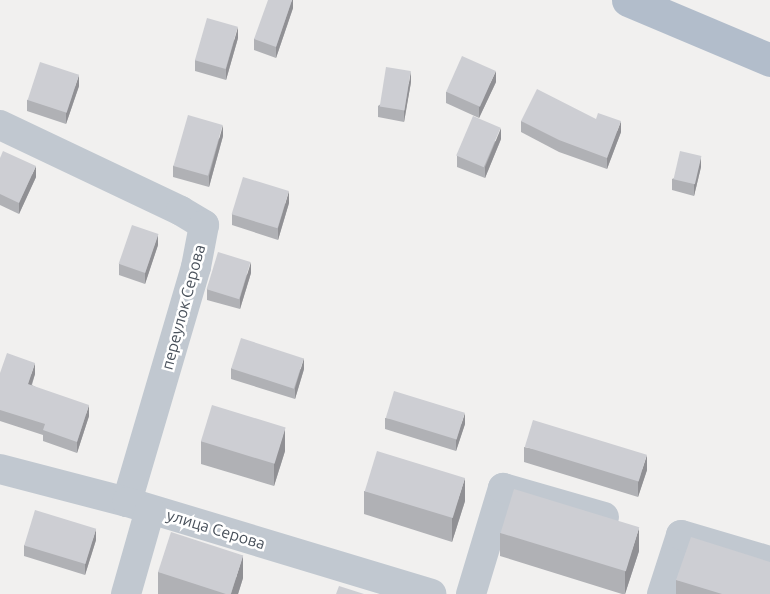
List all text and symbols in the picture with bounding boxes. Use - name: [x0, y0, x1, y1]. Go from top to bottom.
- street label: переулок Серова: [157, 242, 209, 372]
- street label: улица Серова: [164, 505, 268, 553]

